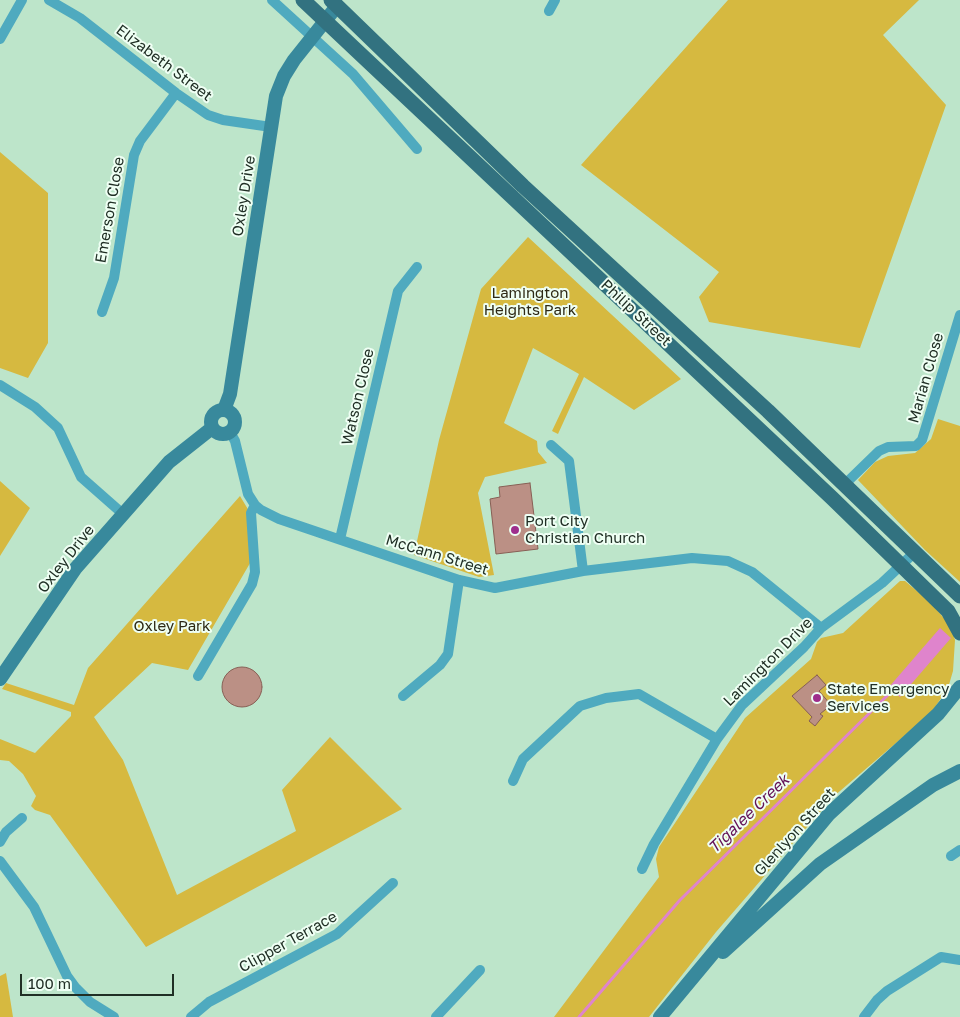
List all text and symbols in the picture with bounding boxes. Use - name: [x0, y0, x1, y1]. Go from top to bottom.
- street label: Elizabeth Street: [113, 21, 215, 105]
- street label: Oxley Drive: [229, 154, 259, 238]
- street label: Emerson Close: [92, 156, 128, 264]
- street label: Philip Street: [597, 276, 675, 350]
- park label: Lamington Heights Park: [484, 284, 576, 319]
- street label: Marian Close: [905, 331, 947, 425]
- street label: Watson Close: [338, 347, 378, 447]
- place label: Port City Christian Church: [525, 512, 645, 547]
- street label: Oxley Drive: [34, 521, 98, 597]
- marker: Port City Christian Church: [509, 524, 521, 536]
- street label: McCann Street: [384, 531, 490, 579]
- street label: Lamington Drive: [720, 614, 816, 710]
- park label: Oxley Park: [134, 617, 210, 635]
- place label: State Emergency Services: [827, 680, 949, 715]
- marker: State Emergency Services: [811, 692, 823, 704]
- water label: Tigalee Creek: [705, 771, 793, 857]
- street label: Glenlyon Street: [751, 784, 839, 880]
- street label: Clipper Terrace: [236, 908, 340, 976]
- scale bar: [22, 964, 176, 996]
- text: 100 m: [28, 974, 71, 992]

